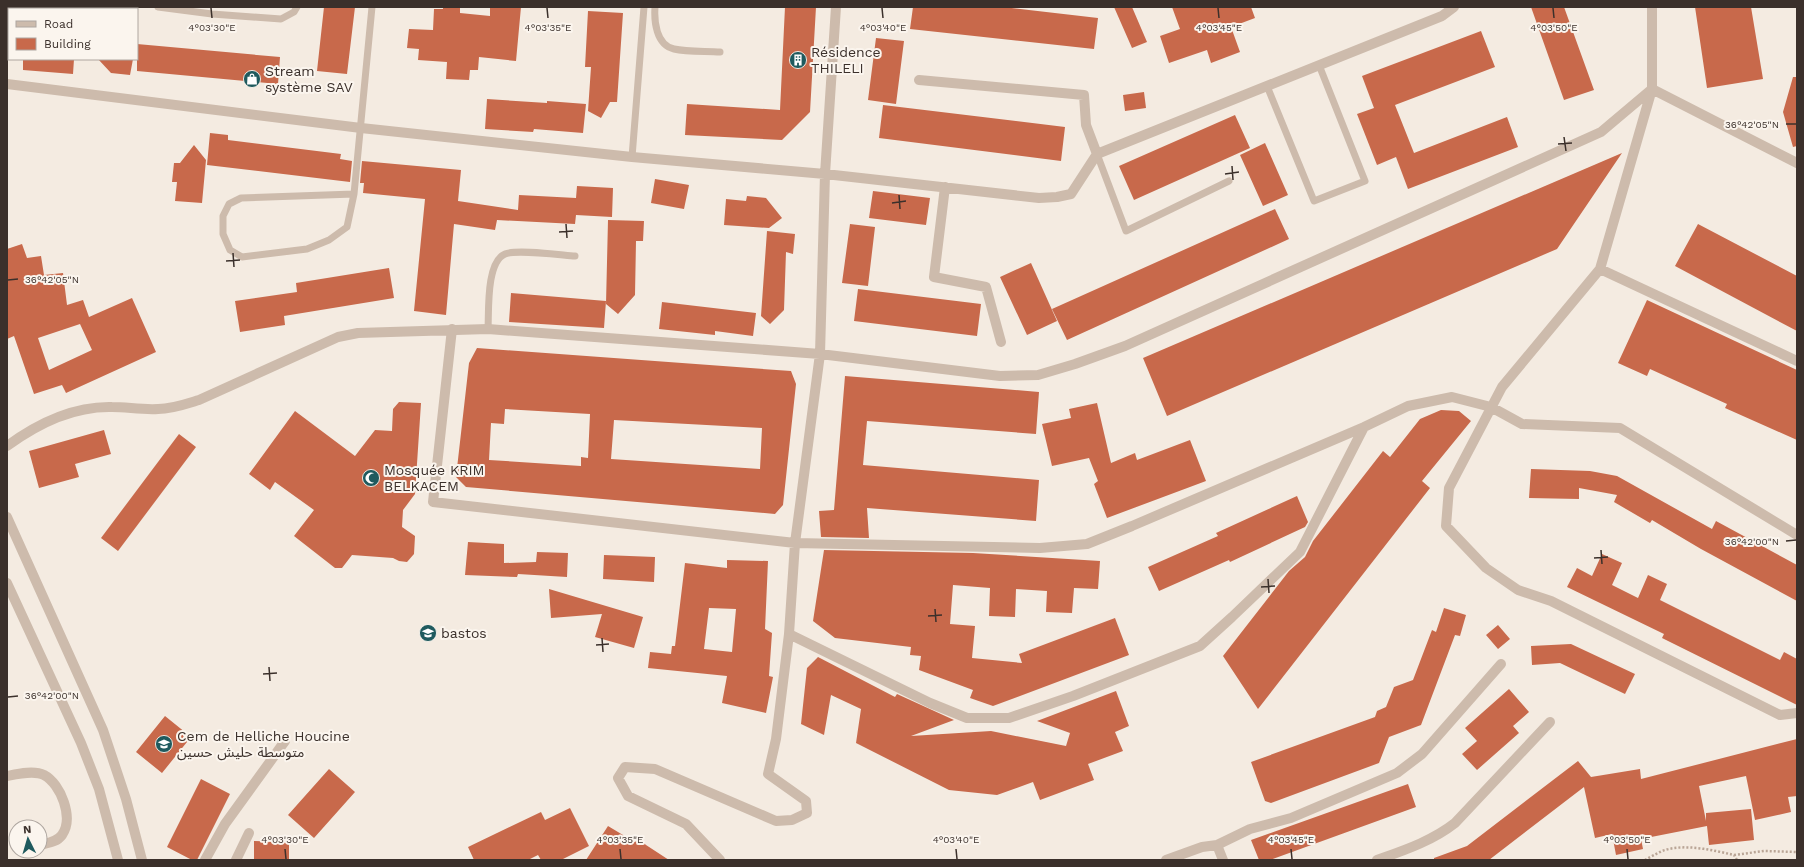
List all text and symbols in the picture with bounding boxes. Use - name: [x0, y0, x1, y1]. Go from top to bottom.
- legend: [8, 8, 138, 60]
- text: Road: [44, 17, 73, 31]
- text: 4°03'30"E: [188, 22, 236, 33]
- text: 4°03'35"E: [525, 22, 571, 33]
- text: 4°03'40"E: [860, 22, 906, 33]
- text: 4°03'45"E: [1196, 22, 1242, 33]
- text: 4°03'50"E: [1530, 22, 1578, 33]
- text: Building: [44, 37, 91, 51]
- place label: Résidence THILELI: [811, 44, 881, 76]
- building icon: Résidence THILELI: [788, 50, 808, 70]
- place label: Stream système SAV: [265, 63, 353, 95]
- shop icon: Stream système SAV: [242, 69, 262, 89]
- text: 36°42'05"N: [1725, 119, 1779, 130]
- text: 36°42'05"N: [25, 274, 79, 285]
- place label: Mosquée KRIM BELKACEM: [384, 462, 485, 494]
- mosque icon: Mosquée KRIM BELKACEM: [361, 468, 381, 488]
- text: 36°42'00"N: [1725, 536, 1779, 547]
- school or university icon: bastos: [418, 623, 438, 643]
- place label: bastos: [441, 625, 487, 641]
- text: 36°42'00"N: [25, 690, 79, 701]
- place label: Cem de Helliche Houcine متوسطة حليش حسين: [177, 728, 350, 761]
- school or university icon: Cem de Helliche Houcine متوسطة حليش حسين: [154, 734, 174, 754]
- north arrow: [8, 819, 48, 859]
- text: N: [23, 823, 32, 836]
- text: 4°03'30"E: [261, 834, 309, 845]
- text: 4°03'35"E: [597, 834, 643, 845]
- text: 4°03'40"E: [933, 834, 979, 845]
- text: 4°03'45"E: [1268, 834, 1314, 845]
- text: 4°03'50"E: [1603, 834, 1651, 845]

